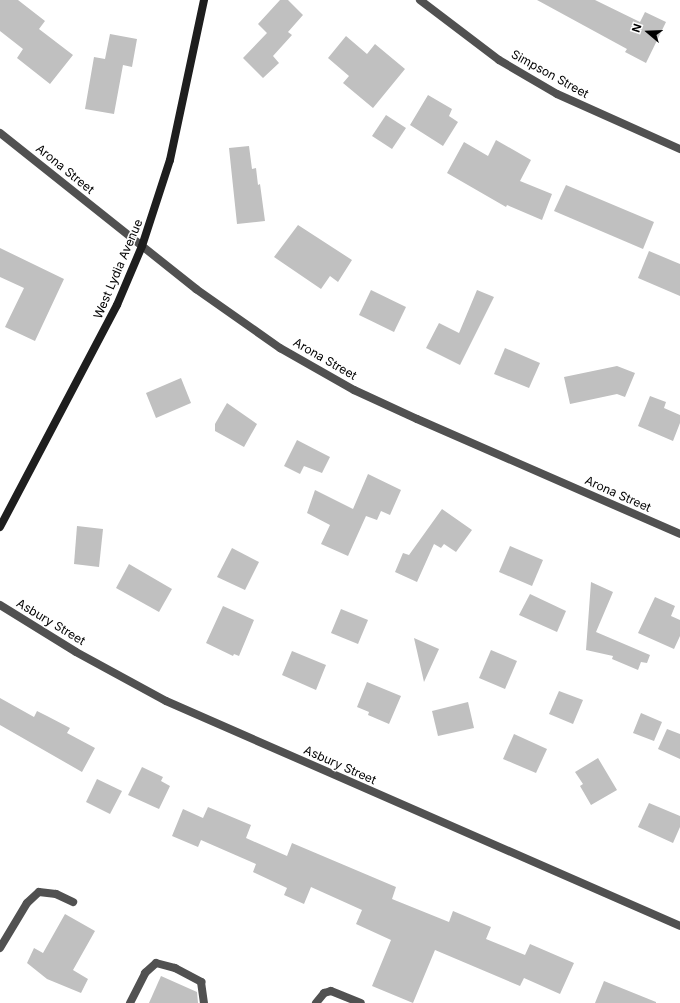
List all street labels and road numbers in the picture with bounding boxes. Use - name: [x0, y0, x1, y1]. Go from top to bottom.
- street label: Simpson Street: [509, 47, 591, 101]
- street label: Arona Street: [33, 141, 97, 197]
- street label: West Lydia Avenue: [90, 217, 146, 321]
- street label: Arona Street: [291, 335, 359, 383]
- street label: Arona Street: [583, 473, 653, 515]
- street label: Asbury Street: [14, 596, 88, 648]
- street label: Asbury Street: [302, 743, 378, 787]

